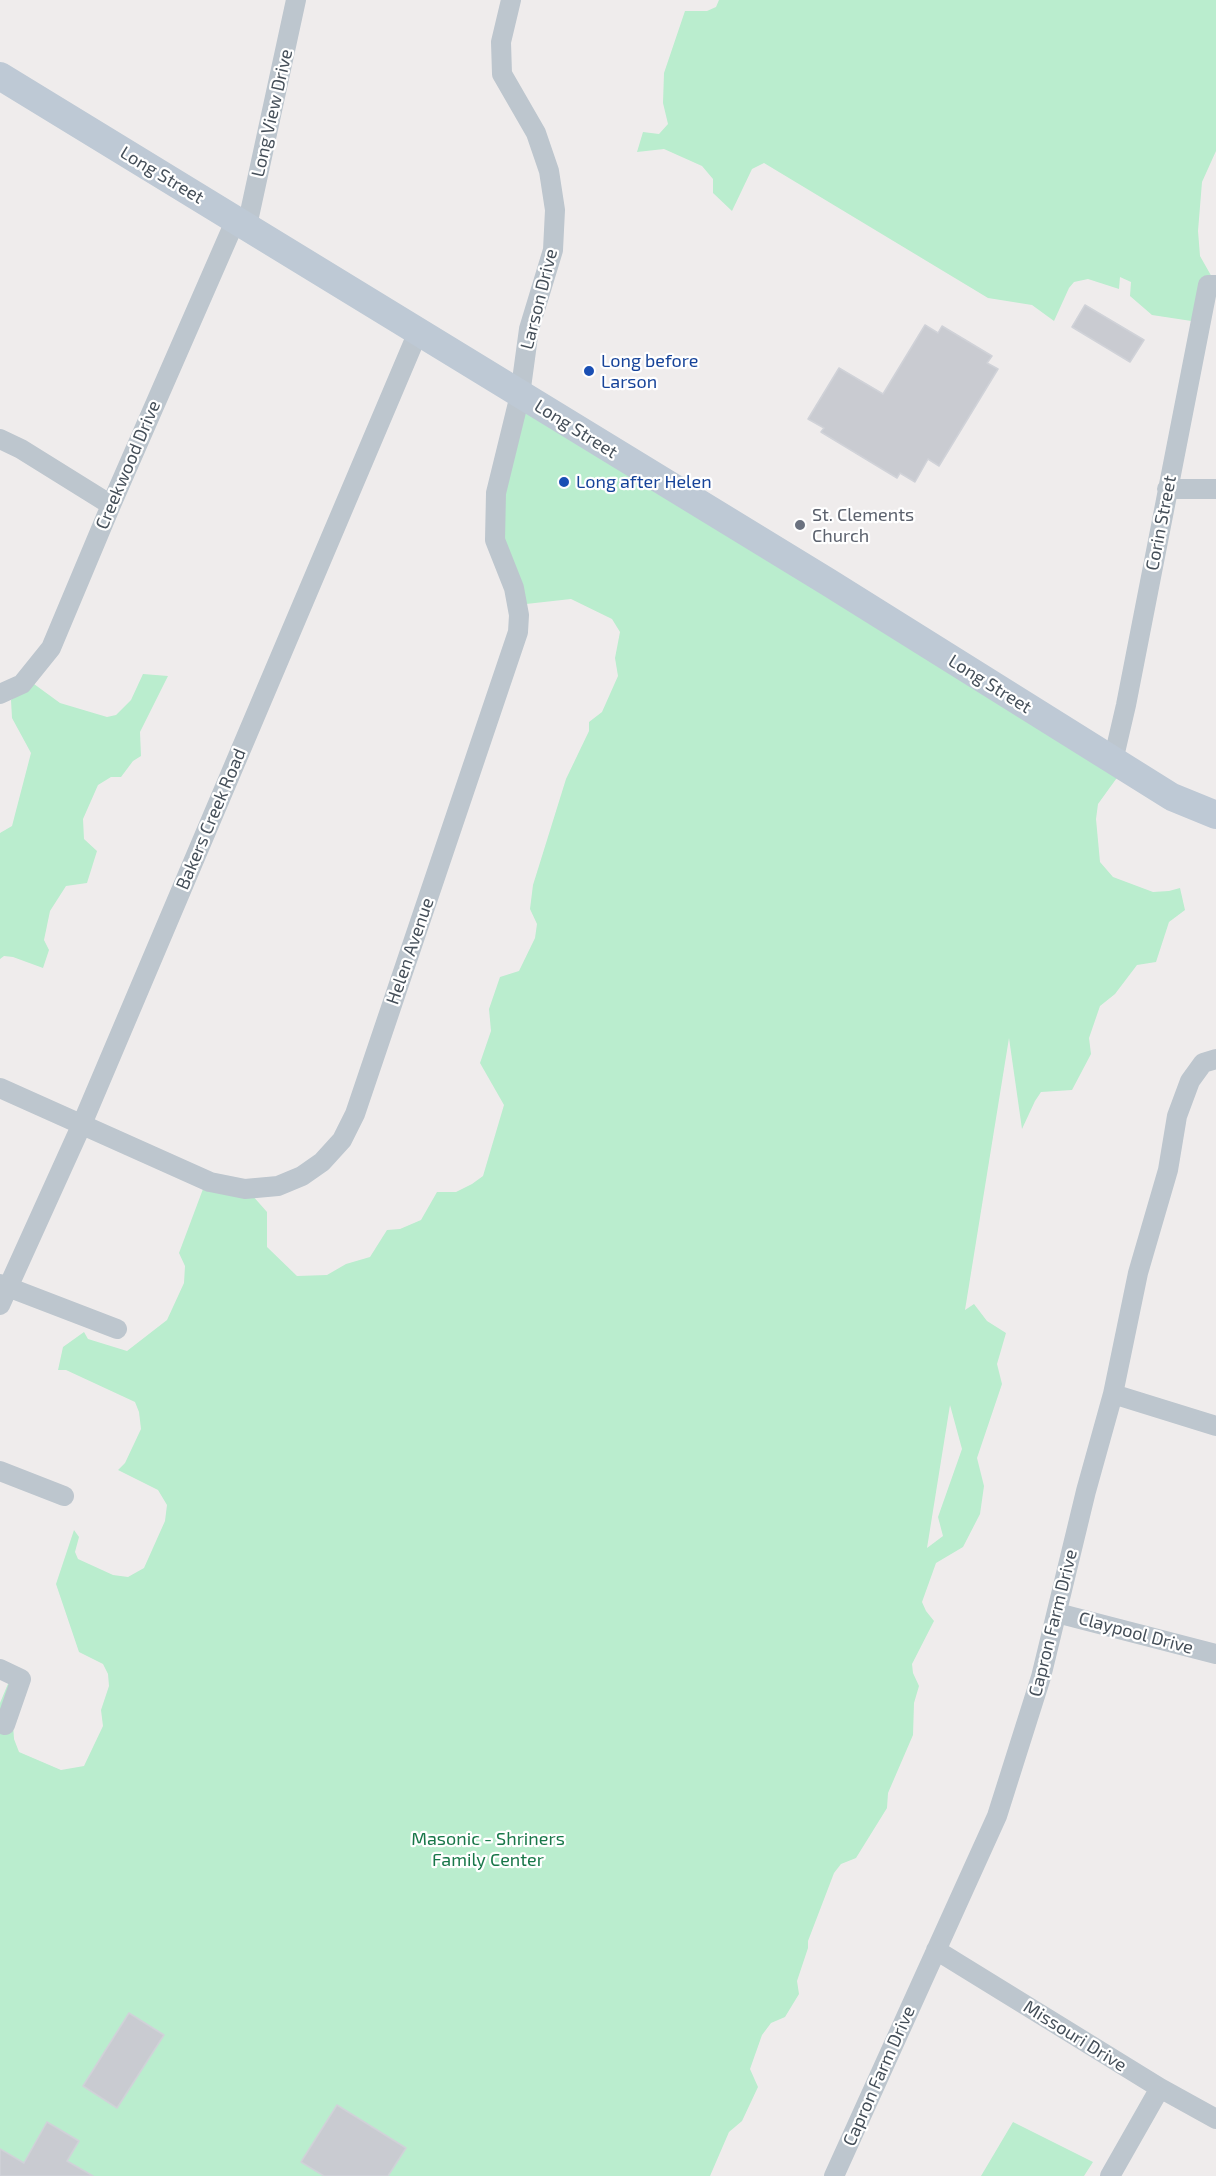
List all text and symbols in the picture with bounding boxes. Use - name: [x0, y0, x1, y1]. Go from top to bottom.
- street label: Long View Drive: [247, 47, 297, 179]
- street label: Long Street: [116, 142, 208, 208]
- street label: Larson Drive: [516, 246, 562, 352]
- place label: Long before Larson: [601, 350, 698, 392]
- marker: Long before Larson: [582, 364, 596, 378]
- street label: Long Street: [530, 395, 622, 463]
- street label: Creekwood Drive: [91, 397, 165, 533]
- place label: Long after Helen: [576, 471, 712, 493]
- street label: Corin Street: [1141, 473, 1181, 573]
- marker: Long after Helen: [557, 475, 571, 489]
- place label: St. Clements Church: [812, 504, 914, 546]
- marker: St. Clements Church: [793, 518, 807, 532]
- street label: Long Street: [944, 650, 1036, 718]
- street label: Bakers Creek Road: [172, 745, 250, 893]
- street label: Helen Avenue: [382, 895, 438, 1007]
- street label: Capron Farm Drive: [1024, 1547, 1082, 1699]
- street label: Claypool Drive: [1076, 1607, 1196, 1659]
- park label: Masonic - Shriners Family Center: [411, 1828, 565, 1870]
- street label: Missouri Drive: [1019, 1996, 1131, 2076]
- street label: Capron Farm Drive: [838, 2003, 920, 2149]

